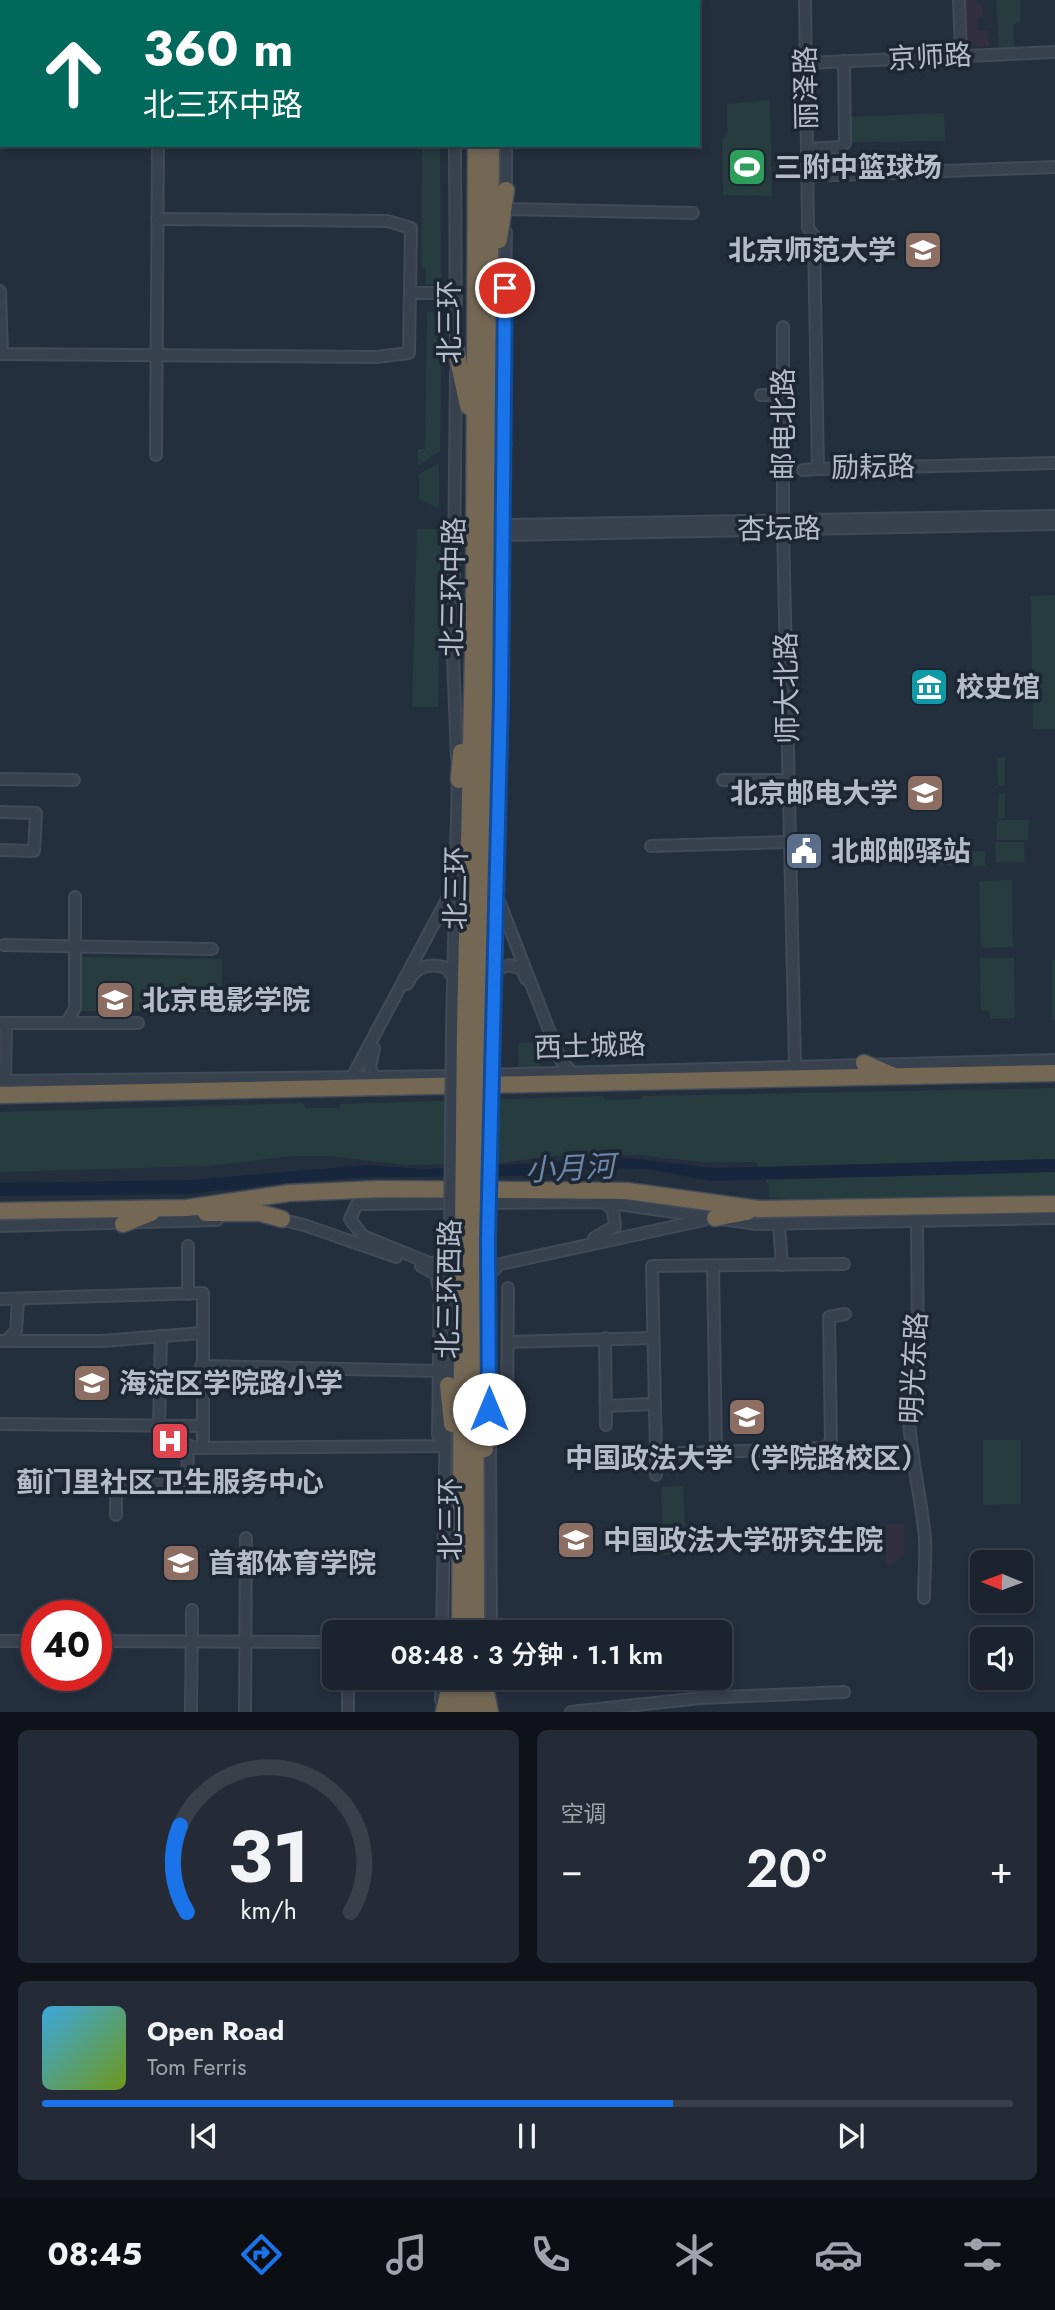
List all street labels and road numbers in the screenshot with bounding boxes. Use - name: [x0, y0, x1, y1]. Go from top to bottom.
- street label: 京师路: [887, 34, 973, 80]
- street label: 丽泽路: [785, 46, 827, 130]
- street label: 北三环: [429, 280, 470, 364]
- street label: 邮电北路: [763, 368, 804, 480]
- street label: 励耘路: [831, 446, 915, 488]
- street label: 杏坛路: [737, 508, 821, 550]
- street label: 北三环中路: [431, 517, 475, 657]
- street label: 师大北路: [766, 632, 808, 744]
- street label: 北三环: [435, 846, 477, 930]
- street label: 西土城路: [533, 1024, 647, 1068]
- street label: 北三环西路: [427, 1219, 471, 1359]
- street label: 明光东路: [891, 1311, 937, 1425]
- street label: 北三环: [430, 1477, 471, 1561]

